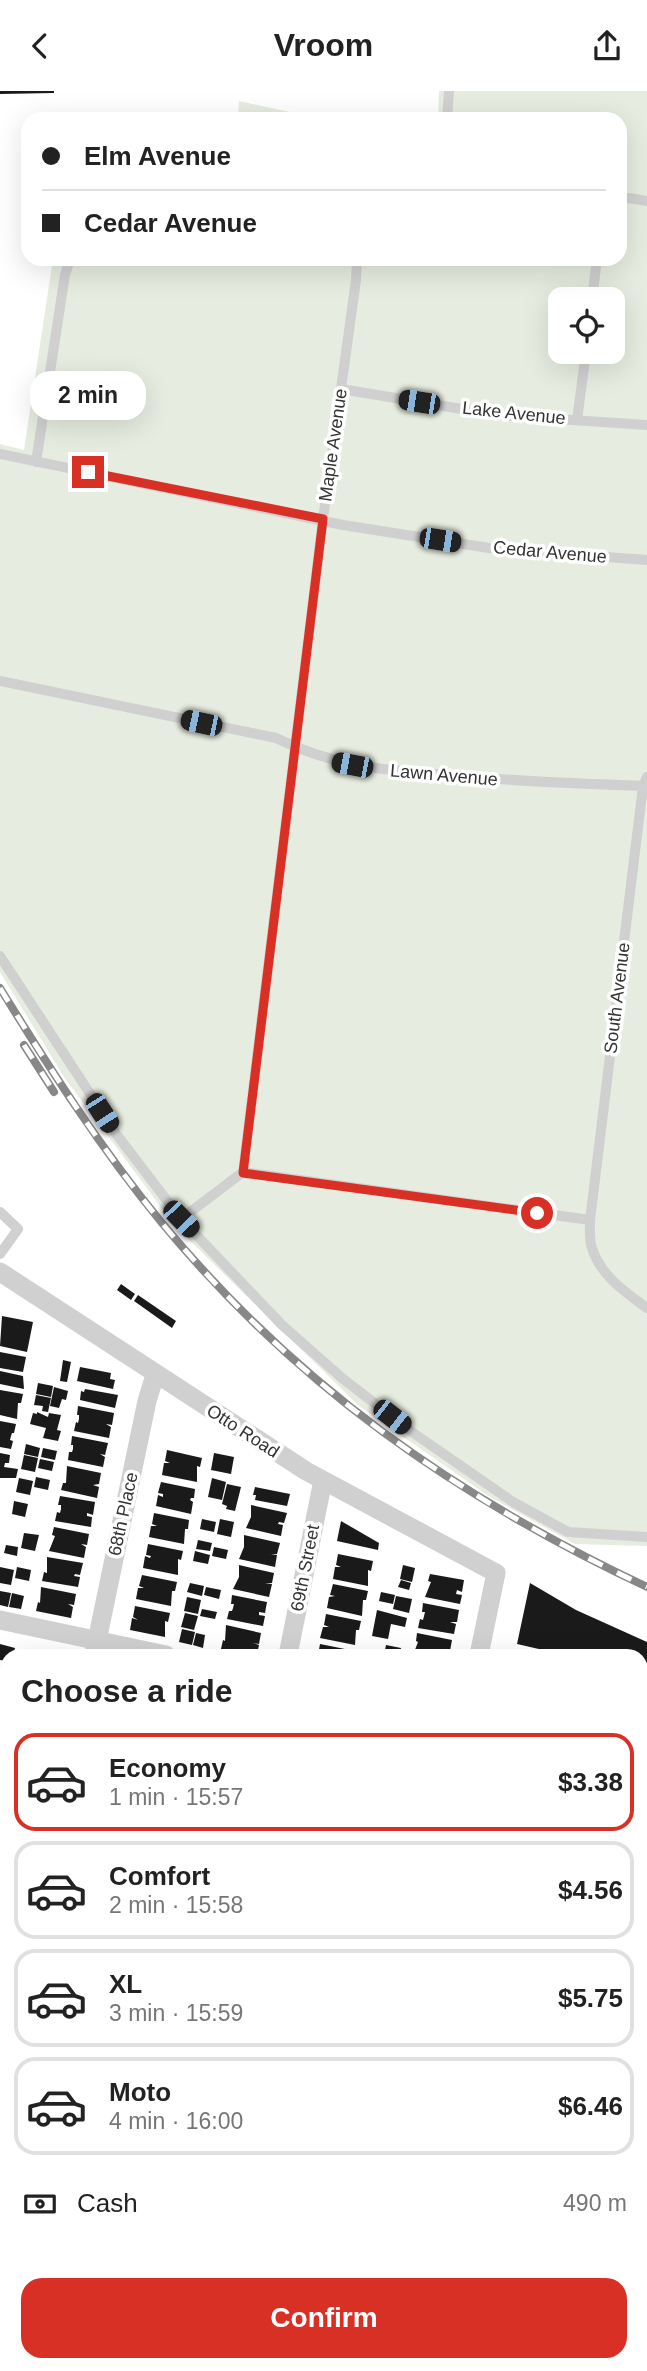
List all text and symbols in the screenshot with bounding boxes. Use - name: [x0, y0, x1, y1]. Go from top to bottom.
- icon: back: [21, 27, 59, 65]
- text: Vroom: [274, 27, 373, 63]
- icon: share: [588, 27, 626, 65]
- text: Elm Avenue: [84, 141, 231, 171]
- text: Cedar Avenue: [84, 208, 257, 238]
- map controls: [548, 287, 625, 364]
- button: locate: [548, 287, 625, 364]
- callout: 2 min: [30, 371, 146, 419]
- text: 2 min: [58, 382, 118, 408]
- street label: Maple Avenue: [315, 387, 351, 503]
- car: [397, 388, 442, 416]
- street label: Lake Avenue: [461, 398, 567, 428]
- route end: [72, 456, 104, 488]
- car: [418, 526, 463, 554]
- street label: Cedar Avenue: [492, 537, 608, 567]
- car: [179, 708, 224, 738]
- car: [330, 751, 375, 779]
- street label: Lawn Avenue: [389, 760, 499, 790]
- street label: South Avenue: [600, 941, 634, 1055]
- car: [82, 1090, 123, 1136]
- car: [159, 1197, 204, 1241]
- route start: [521, 1197, 553, 1229]
- car: [369, 1396, 416, 1438]
- street label: Otto Road: [203, 1400, 283, 1462]
- street label: 68th Place: [104, 1470, 142, 1558]
- street label: 69th Street: [287, 1523, 323, 1613]
- text: Choose a ride: [21, 1673, 233, 1709]
- icon: car: [25, 1751, 88, 1814]
- text: Economy: [109, 1753, 226, 1783]
- text: $3.38: [558, 1767, 623, 1797]
- text: 1 min · 15:57: [109, 1784, 243, 1810]
- icon: car: [25, 1859, 88, 1922]
- text: Comfort: [109, 1861, 210, 1891]
- text: $4.56: [558, 1875, 623, 1905]
- text: 2 min · 15:58: [109, 1892, 243, 1918]
- icon: car: [25, 1967, 88, 2030]
- text: XL: [109, 1969, 142, 1999]
- text: $5.75: [558, 1983, 623, 2013]
- text: 3 min · 15:59: [109, 2000, 243, 2026]
- icon: car: [25, 2075, 88, 2138]
- text: Moto: [109, 2077, 171, 2107]
- text: $6.46: [558, 2091, 623, 2121]
- text: 4 min · 16:00: [109, 2108, 243, 2134]
- icon: cash: [21, 2185, 59, 2223]
- text: Cash: [77, 2188, 138, 2218]
- text: 490 m: [563, 2190, 627, 2216]
- button: Confirm: [21, 2278, 627, 2358]

